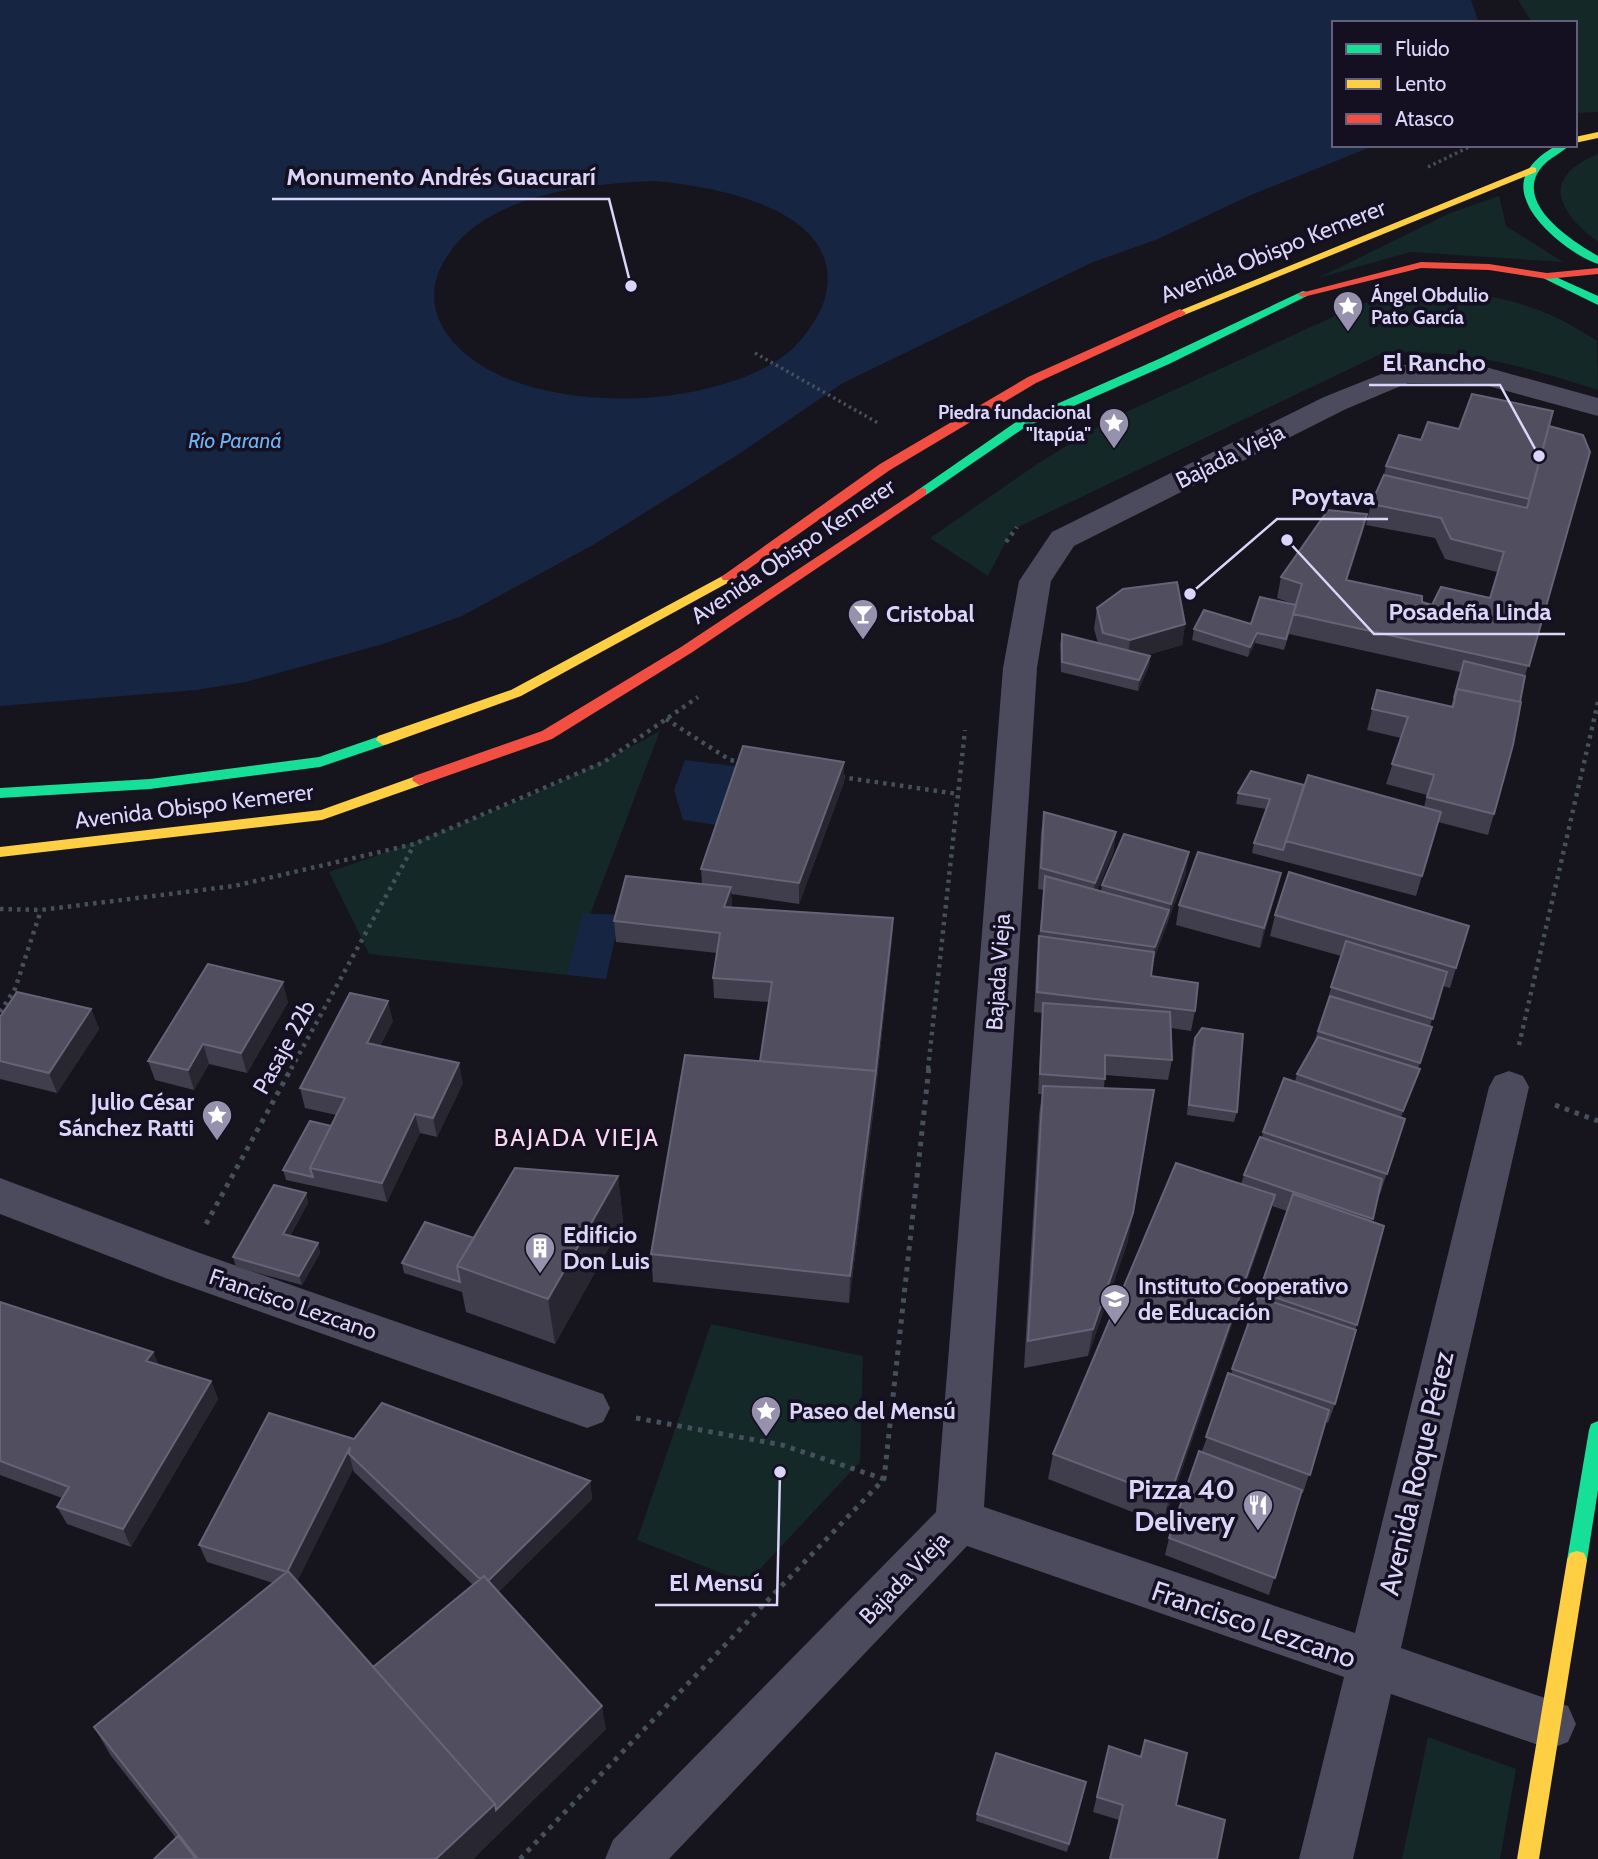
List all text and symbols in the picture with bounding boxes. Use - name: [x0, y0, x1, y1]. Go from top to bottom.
- legend: [1332, 21, 1577, 147]
- text: Fluido: [1395, 36, 1450, 61]
- text: Lento: [1395, 71, 1446, 96]
- text: Atasco: [1395, 106, 1454, 131]
- callout: Monumento Andrés Guacurarí: [272, 154, 609, 199]
- text: Monumento Andrés Guacurarí: [286, 162, 596, 191]
- street label: Avenida Obispo Kemerer: [1156, 193, 1390, 309]
- place label: Ángel Obdulio Pato García: [1371, 283, 1489, 329]
- place icon: Ángel Obdulio Pato García: [1331, 289, 1365, 333]
- callout: El Rancho: [1369, 340, 1500, 385]
- text: El Rancho: [1382, 348, 1486, 377]
- place label: Piedra fundacional "Itapúa": [938, 401, 1091, 446]
- place icon: Piedra fundacional "Itapúa": [1097, 406, 1131, 450]
- street label: Bajada Vieja: [1171, 418, 1289, 494]
- water label: Río Paraná: [188, 428, 282, 453]
- street label: Avenida Obispo Kemerer: [686, 472, 901, 630]
- callout: Poytava: [1277, 474, 1388, 519]
- text: Poytava: [1291, 482, 1375, 511]
- callout: Posadeña Linda: [1374, 589, 1565, 634]
- bar icon: Cristobal: [846, 597, 880, 641]
- text: Posadeña Linda: [1388, 597, 1552, 626]
- place label: Cristobal: [886, 600, 975, 628]
- street label: Avenida Obispo Kemerer: [73, 777, 316, 835]
- street label: Bajada Vieja: [980, 913, 1016, 1031]
- street label: Pasaje 22b: [247, 995, 321, 1099]
- place label: Julio César Sánchez Ratti: [59, 1088, 194, 1142]
- place icon: Julio César Sánchez Ratti: [200, 1098, 234, 1142]
- district label: BAJADA VIEJA: [494, 1123, 660, 1152]
- place label: Edificio Don Luis: [563, 1221, 650, 1275]
- building icon: Edificio Don Luis: [523, 1231, 557, 1275]
- street label: Francisco Lezcano: [205, 1262, 381, 1346]
- place label: Instituto Cooperativo de Educación: [1138, 1272, 1348, 1326]
- school or university icon: Instituto Cooperativo de Educación: [1098, 1282, 1132, 1326]
- street label: Avenida Roque Pérez: [1371, 1348, 1461, 1598]
- place icon: Paseo del Mensú: [749, 1394, 783, 1438]
- place label: Paseo del Mensú: [789, 1397, 956, 1425]
- place label: Pizza 40 Delivery: [1128, 1472, 1235, 1538]
- restaurant icon: Pizza 40 Delivery: [1241, 1488, 1275, 1532]
- street label: Bajada Vieja: [853, 1526, 955, 1630]
- callout: El Mensú: [655, 1560, 777, 1605]
- text: El Mensú: [669, 1568, 763, 1597]
- street label: Francisco Lezcano: [1147, 1573, 1361, 1675]

